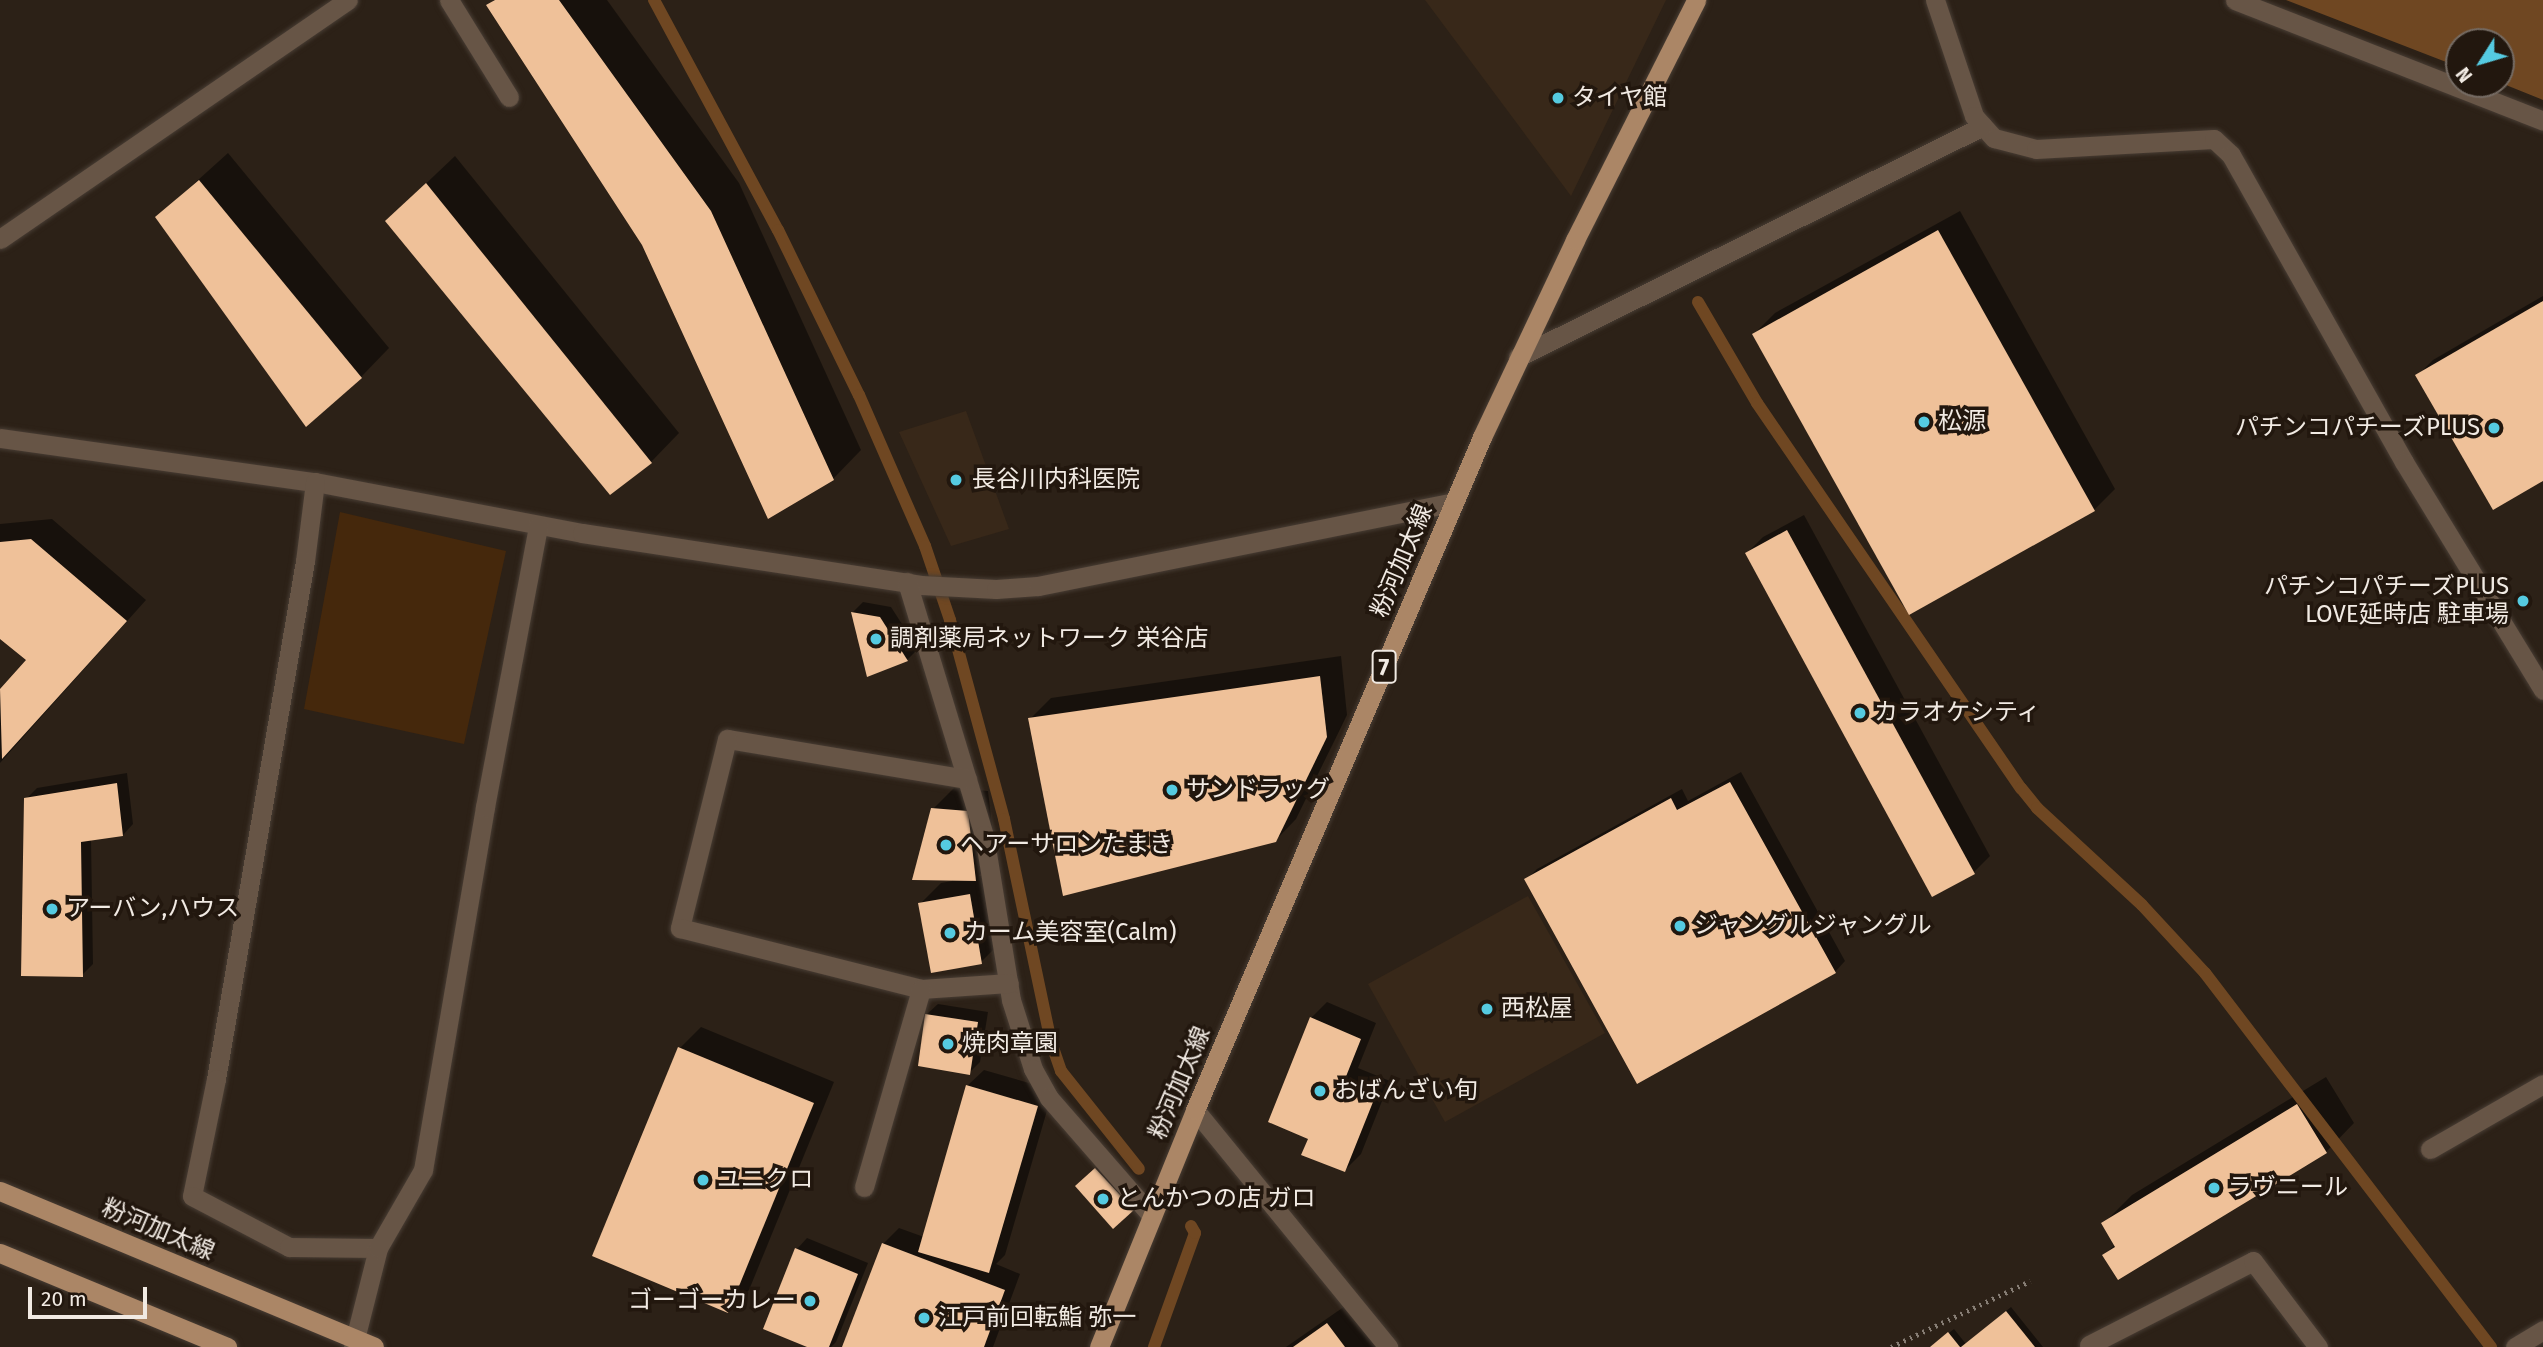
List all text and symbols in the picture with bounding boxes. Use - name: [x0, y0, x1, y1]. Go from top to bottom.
- north arrow: [2445, 28, 2515, 98]
- text: N: [2451, 63, 2477, 87]
- place label: タイヤ館: [1572, 84, 1668, 112]
- marker: タイヤ館: [1550, 90, 1566, 106]
- place label: 松源: [1938, 408, 1986, 436]
- marker: 松源: [1916, 414, 1932, 430]
- place label: パチンコパチーズPLUS: [2234, 414, 2480, 442]
- marker: パチンコパチーズPLUS: [2486, 420, 2502, 436]
- place label: 長谷川内科医院: [972, 466, 1140, 494]
- marker: 長谷川内科医院: [946, 470, 966, 490]
- street label: 粉河加太線: [1365, 500, 1439, 622]
- place label: パチンコパチーズPLUS LOVE延時店 駐車場: [2263, 573, 2509, 629]
- marker: パチンコパチーズPLUS LOVE延時店 駐車場: [2515, 593, 2531, 609]
- place label: 調剤薬局ネットワーク 栄谷店: [890, 625, 1208, 653]
- marker: 調剤薬局ネットワーク 栄谷店: [868, 631, 884, 647]
- road number: 7: [1370, 648, 1398, 687]
- place label: カラオケシティ: [1874, 699, 2042, 727]
- marker: カラオケシティ: [1852, 705, 1868, 721]
- place label: サンドラッグ: [1186, 776, 1330, 804]
- marker: サンドラッグ: [1164, 782, 1180, 798]
- place label: ヘアーサロンたまき: [960, 831, 1175, 859]
- marker: ヘアーサロンたまき: [938, 837, 954, 853]
- place label: アーバン,ハウス: [66, 895, 238, 923]
- marker: アーバン,ハウス: [44, 901, 60, 917]
- place label: ジャングルジャングル: [1694, 912, 1934, 940]
- marker: ジャングルジャングル: [1672, 918, 1688, 934]
- place label: カーム美容室(Calm): [964, 919, 1177, 947]
- marker: カーム美容室(Calm): [942, 925, 958, 941]
- place label: 西松屋: [1501, 995, 1573, 1023]
- marker: 西松屋: [1479, 1001, 1495, 1017]
- street label: 粉河加太線: [1143, 1022, 1217, 1144]
- place label: 焼肉章園: [962, 1030, 1058, 1058]
- marker: 焼肉章園: [940, 1036, 956, 1052]
- place label: おばんざい旬: [1334, 1077, 1478, 1105]
- marker: おばんざい旬: [1312, 1083, 1328, 1099]
- place label: ユニクロ: [717, 1166, 813, 1194]
- marker: ユニクロ: [695, 1172, 711, 1188]
- place label: ラヴニール: [2228, 1174, 2348, 1202]
- marker: ラヴニール: [2206, 1180, 2222, 1196]
- place label: とんかつの店 ガロ: [1117, 1185, 1315, 1213]
- marker: とんかつの店 ガロ: [1095, 1191, 1111, 1207]
- street label: 粉河加太線: [97, 1193, 219, 1267]
- scale bar: [32, 1274, 150, 1318]
- text: 20 m: [41, 1286, 87, 1312]
- place label: ゴーゴーカレー: [628, 1287, 796, 1315]
- marker: ゴーゴーカレー: [802, 1293, 818, 1309]
- place label: 江戸前回転鮨 弥一: [938, 1304, 1136, 1332]
- marker: 江戸前回転鮨 弥一: [916, 1310, 932, 1326]

